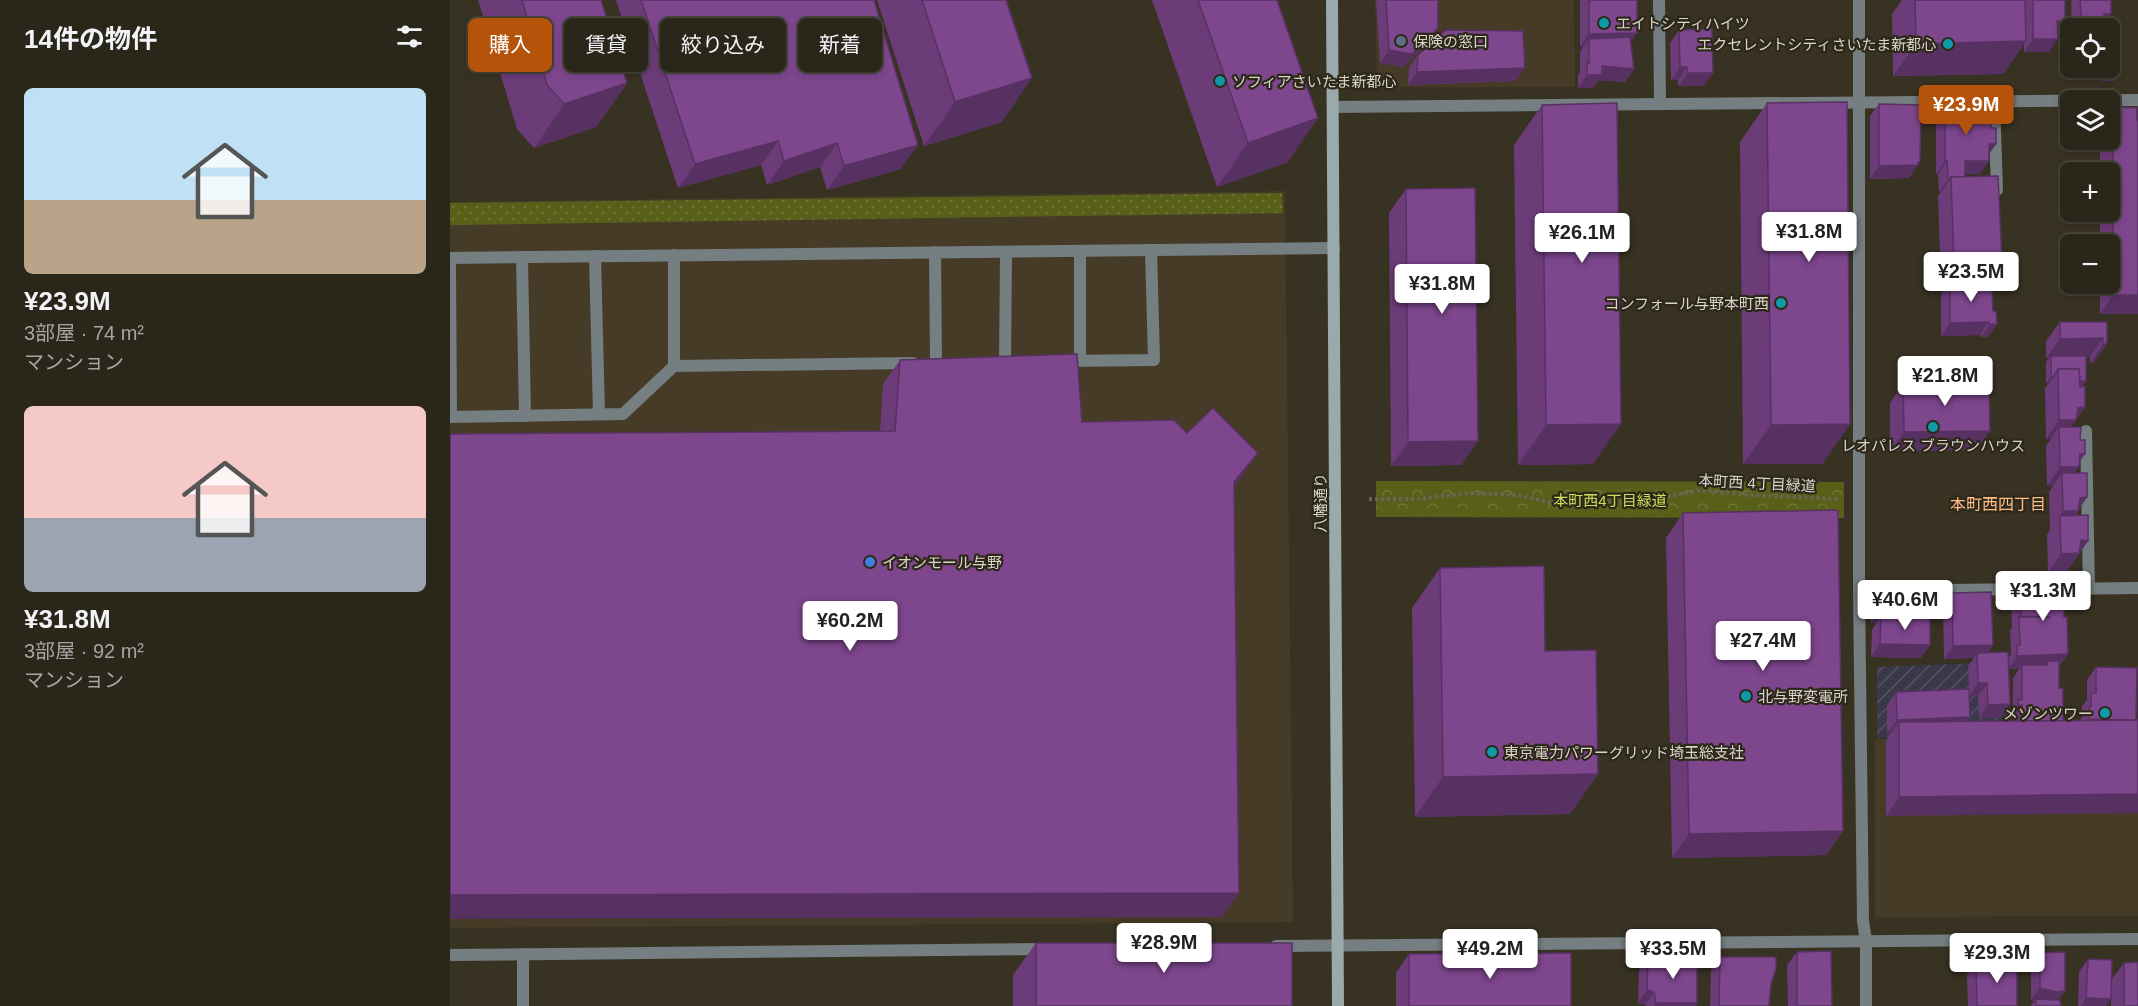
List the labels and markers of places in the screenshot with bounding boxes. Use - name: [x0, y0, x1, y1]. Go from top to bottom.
- place label: エイトシティハイツ: [1616, 15, 1750, 32]
- marker: エイトシティハイツ: [1597, 16, 1611, 30]
- place label: 保険の窓口: [1413, 33, 1488, 50]
- marker: 保険の窓口: [1394, 34, 1408, 48]
- place label: エクセレントシティさいたま新都心: [1697, 36, 1936, 53]
- marker: エクセレントシティさいたま新都心: [1941, 37, 1955, 51]
- place label: ソフィアさいたま新都心: [1232, 73, 1396, 90]
- marker: ソフィアさいたま新都心: [1213, 74, 1227, 88]
- pin: ¥23.9M: [1917, 85, 2015, 136]
- pin: ¥31.8M: [1760, 212, 1858, 263]
- pin: ¥26.1M: [1533, 213, 1631, 264]
- pin: ¥23.5M: [1922, 252, 2020, 303]
- pin: ¥31.8M: [1393, 264, 1491, 315]
- place label: コンフォール与野本町西: [1604, 295, 1769, 312]
- marker: コンフォール与野本町西: [1774, 296, 1788, 310]
- pin: ¥21.8M: [1896, 356, 1994, 407]
- marker: レオパレス ブラウンハウス: [1926, 420, 1940, 434]
- place label: レオパレス ブラウンハウス: [1841, 437, 2025, 454]
- place label: イオンモール与野: [882, 554, 1002, 571]
- marker: イオンモール与野: [863, 555, 877, 569]
- pin: ¥31.3M: [1994, 571, 2092, 622]
- pin: ¥40.6M: [1856, 580, 1954, 631]
- pin: ¥60.2M: [801, 601, 899, 652]
- pin: ¥27.4M: [1714, 621, 1812, 672]
- place label: 北与野変電所: [1758, 688, 1848, 705]
- marker: 北与野変電所: [1739, 689, 1753, 703]
- place label: メゾンツワー: [2003, 705, 2093, 722]
- marker: メゾンツワー: [2098, 706, 2112, 720]
- place label: 東京電力パワーグリッド埼玉総支社: [1504, 744, 1744, 761]
- marker: 東京電力パワーグリッド埼玉総支社: [1485, 745, 1499, 759]
- pin: ¥28.9M: [1115, 923, 1213, 974]
- pin: ¥49.2M: [1441, 929, 1539, 980]
- pin: ¥33.5M: [1624, 929, 1722, 980]
- pin: ¥29.3M: [1948, 933, 2046, 984]

